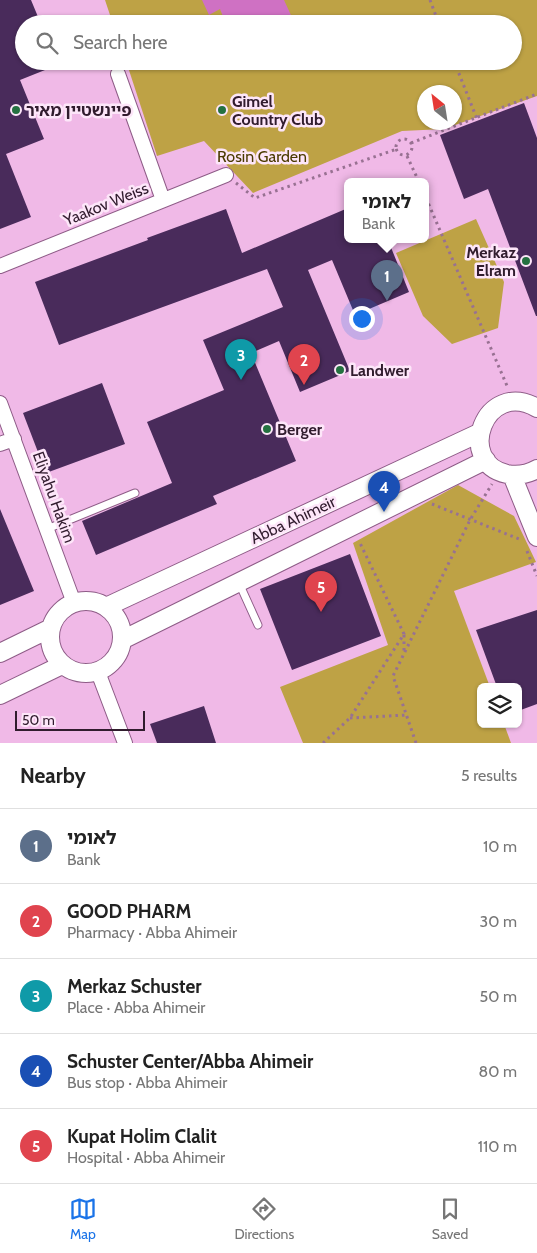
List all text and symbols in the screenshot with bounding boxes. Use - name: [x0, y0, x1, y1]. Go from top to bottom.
- search box: [15, 15, 522, 70]
- icon: search: [33, 29, 61, 57]
- text: Search here: [73, 31, 167, 54]
- north arrow: [417, 85, 462, 130]
- place label: Gimel Country Club: [232, 92, 323, 129]
- place label: פיינשטיין מאיר: [26, 101, 131, 120]
- marker: פיינשטיין מאיר: [10, 104, 22, 116]
- marker: Gimel Country Club: [216, 104, 228, 116]
- park label: Rosin Garden: [217, 147, 307, 166]
- street label: Yaakov Weiss: [60, 178, 151, 230]
- popup: [344, 178, 429, 243]
- text: לאומי: [362, 190, 411, 213]
- text: Bank: [362, 214, 395, 233]
- place label: Merkaz Elram: [466, 243, 516, 280]
- marker: Merkaz Elram: [520, 255, 532, 267]
- pin: 1: [371, 260, 403, 301]
- your location: [349, 306, 375, 332]
- pin: 3: [225, 339, 257, 380]
- pin: 2: [288, 344, 320, 385]
- place label: Landwer: [350, 361, 410, 380]
- marker: Landwer: [334, 364, 346, 376]
- place label: Berger: [277, 420, 323, 439]
- marker: Berger: [261, 423, 273, 435]
- street label: Eliyahu Hakim: [29, 449, 79, 545]
- pin: 4: [368, 471, 400, 512]
- street label: Abba Ahimeir: [248, 492, 339, 548]
- pin: 5: [305, 571, 337, 612]
- map controls: [477, 683, 522, 728]
- button: layers: [477, 683, 522, 728]
- scale bar: [15, 708, 145, 731]
- text: 50 m: [22, 711, 55, 729]
- text: Nearby: [20, 763, 86, 788]
- text: 5 results: [461, 766, 517, 785]
- text: לאומי: [67, 826, 116, 849]
- text: 1: [33, 837, 39, 856]
- text: 10 m: [483, 837, 517, 856]
- text: Bank: [67, 850, 100, 869]
- text: GOOD PHARM: [67, 900, 191, 923]
- text: 2: [32, 912, 40, 931]
- text: 30 m: [480, 912, 517, 931]
- text: Pharmacy · Abba Ahimeir: [67, 923, 237, 942]
- text: Merkaz Schuster: [67, 975, 202, 998]
- text: 3: [32, 987, 40, 1006]
- text: 50 m: [480, 987, 517, 1006]
- text: Place · Abba Ahimeir: [67, 998, 205, 1017]
- text: Schuster Center/Abba Ahimeir: [67, 1050, 313, 1073]
- text: 4: [31, 1062, 41, 1081]
- text: 80 m: [479, 1062, 517, 1081]
- text: Bus stop · Abba Ahimeir: [67, 1073, 227, 1092]
- text: Kupat Holim Clalit: [67, 1125, 217, 1148]
- text: 5: [32, 1137, 40, 1156]
- text: 110 m: [478, 1137, 517, 1156]
- text: Hospital · Abba Ahimeir: [67, 1148, 225, 1167]
- tab: Map: [69, 1195, 97, 1243]
- tab: Directions: [234, 1195, 294, 1243]
- tab: Saved: [432, 1195, 468, 1243]

